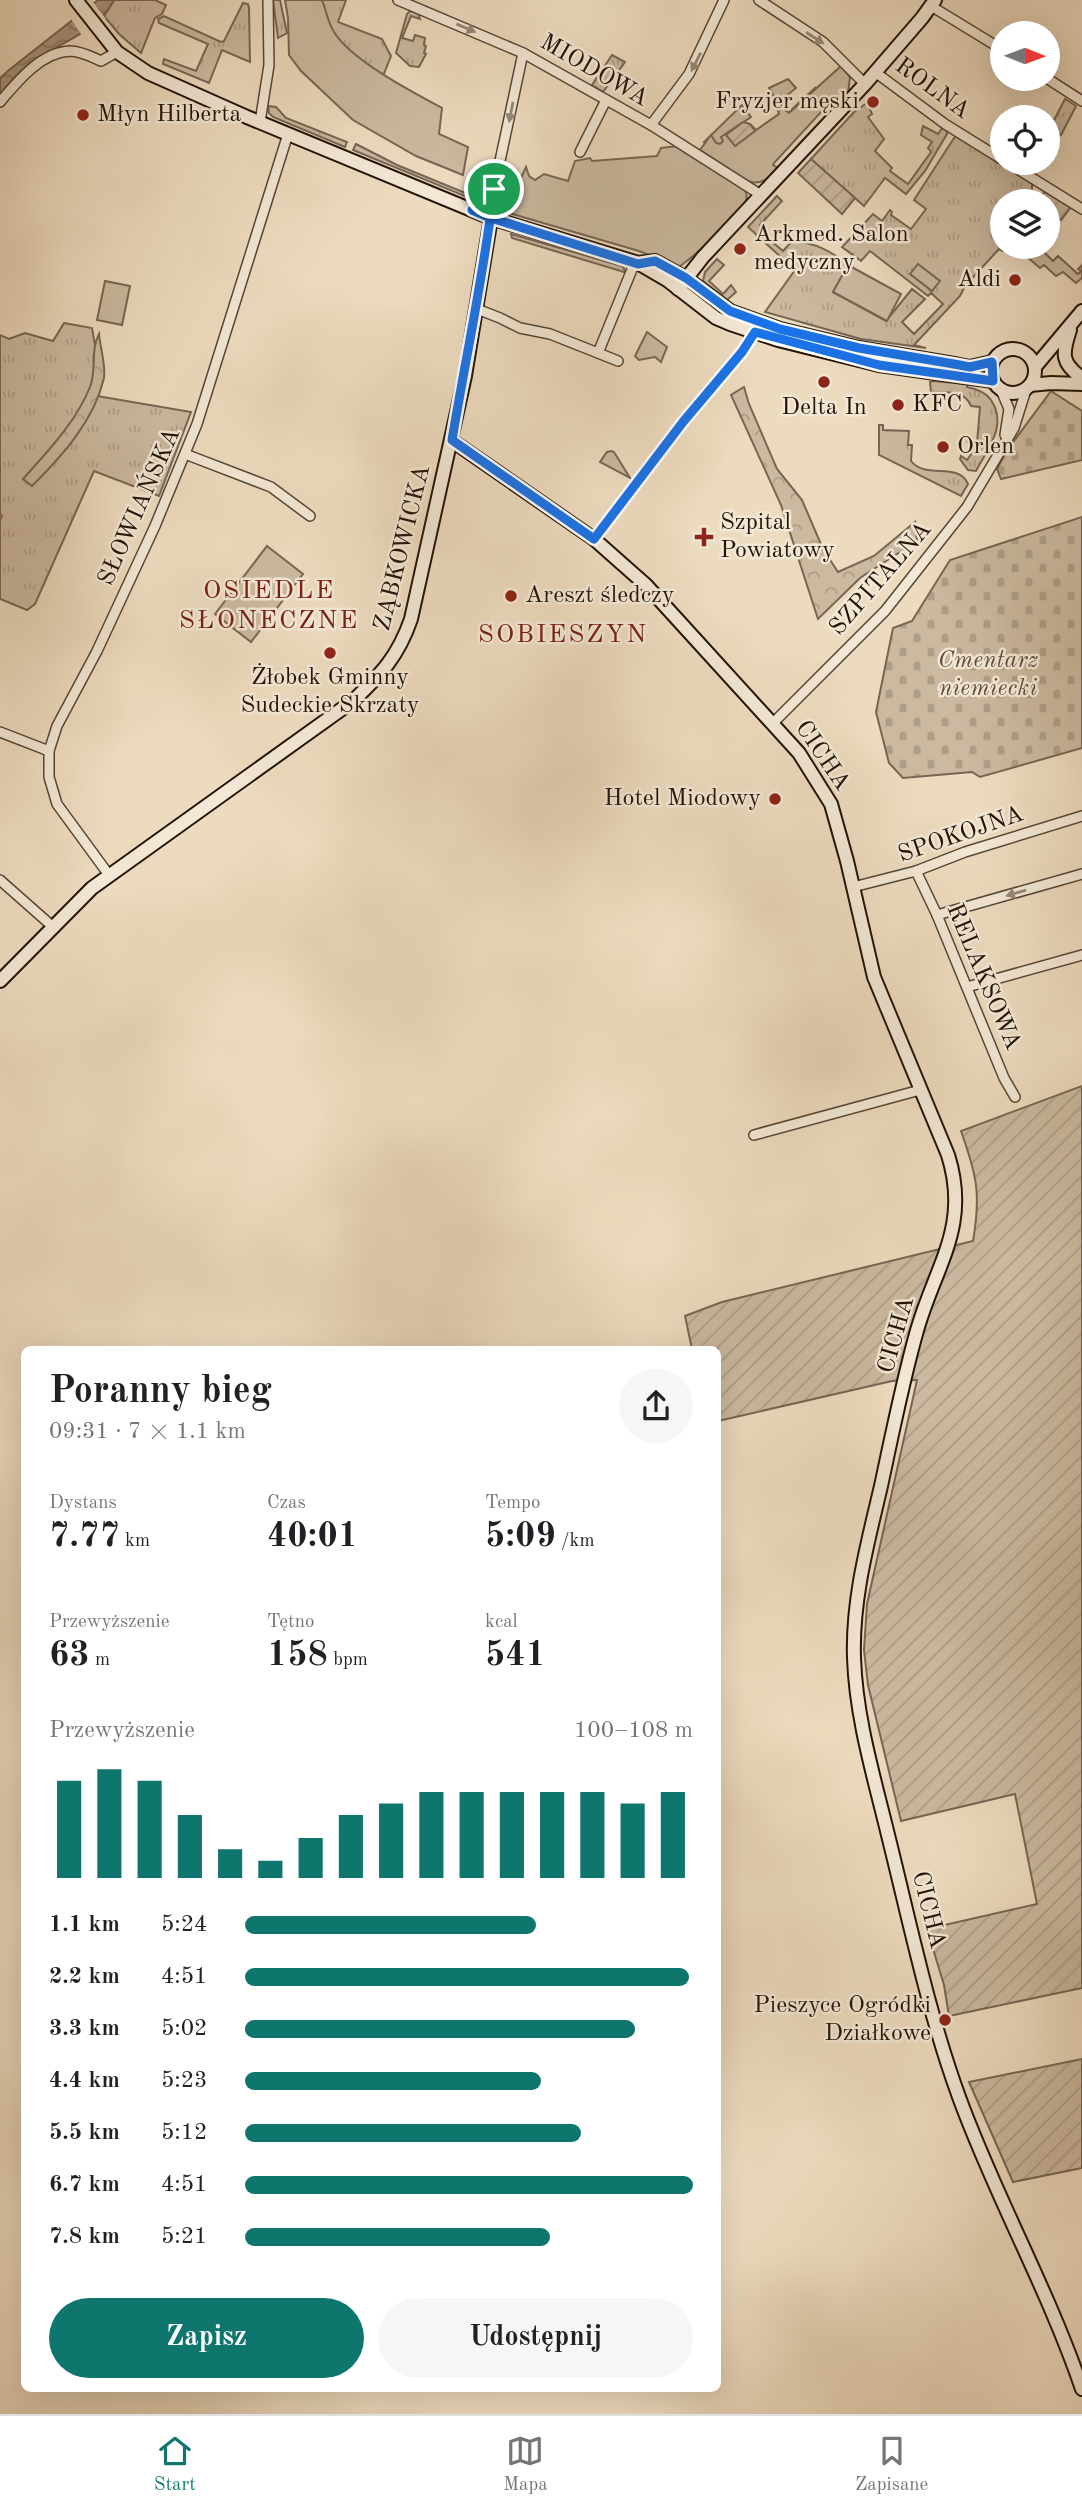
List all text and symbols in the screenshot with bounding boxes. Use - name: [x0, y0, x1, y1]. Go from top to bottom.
- north arrow: [990, 21, 1060, 91]
- map controls: [990, 21, 1060, 259]
- one-way arrow: [455, 23, 476, 34]
- street label: MIODOWA: [536, 30, 652, 112]
- one-way arrow: [805, 32, 825, 45]
- one-way arrow: [690, 52, 701, 72]
- street label: ROLNA: [890, 54, 974, 124]
- place label: Fryzjer męski: [715, 90, 859, 114]
- marker: Fryzjer męski: [865, 94, 881, 110]
- one-way arrow: [506, 101, 517, 123]
- place label: Młyn Hilberta: [97, 103, 242, 127]
- button: locate: [990, 105, 1060, 175]
- marker: Młyn Hilberta: [75, 107, 91, 123]
- pin: [464, 159, 524, 219]
- icon: arrive: [475, 170, 513, 208]
- button: layers: [990, 189, 1060, 259]
- place label: Arkmed. Salon medyczny: [754, 223, 909, 275]
- marker: Arkmed. Salon medyczny: [732, 241, 748, 257]
- place label: Aldi: [957, 268, 1001, 292]
- marker: Aldi: [1007, 272, 1023, 288]
- marker: Delta In: [816, 374, 832, 390]
- place label: KFC: [912, 393, 962, 417]
- place label: Delta In: [781, 396, 867, 420]
- marker: KFC: [890, 397, 906, 413]
- street label: SŁOWIAŃSKA: [90, 423, 185, 589]
- place label: Orlen: [957, 435, 1014, 459]
- marker: Orlen: [935, 439, 951, 455]
- street label: ZĄBKOWICKA: [371, 462, 435, 634]
- place label: Szpital Powiatowy: [720, 511, 835, 563]
- street label: SZPITALNA: [825, 518, 937, 640]
- marker: Szpital Powiatowy: [694, 527, 714, 547]
- district label: OSIEDLE SŁONECZNE: [179, 578, 359, 634]
- place label: Areszt śledczy: [525, 584, 675, 608]
- marker: Areszt śledczy: [503, 588, 519, 604]
- district label: SOBIESZYN: [478, 622, 648, 648]
- marker: Żłobek Gminny Sudeckie Skrzaty: [322, 645, 338, 661]
- park label: Cmentarz niemiecki: [938, 649, 1038, 701]
- place label: Żłobek Gminny Sudeckie Skrzaty: [240, 663, 420, 718]
- street label: CICHA: [790, 717, 854, 795]
- place label: Hotel Miodowy: [604, 787, 761, 811]
- marker: Hotel Miodowy: [767, 791, 783, 807]
- street label: SPOKOJNA: [895, 802, 1027, 868]
- one-way arrow: [1006, 888, 1027, 898]
- street label: RELAKSOWA: [941, 900, 1025, 1054]
- street label: CICHA: [875, 1294, 919, 1376]
- button: share: [619, 1369, 693, 1443]
- text: Poranny bieg: [49, 1373, 272, 1411]
- text: 09:31 · 7 × 1.1 km: [49, 1420, 246, 1443]
- text: Dystans: [49, 1494, 117, 1513]
- text: Czas: [267, 1494, 306, 1513]
- text: Tempo: [485, 1494, 540, 1513]
- text: 7.77: [49, 1519, 120, 1554]
- text: 40:01: [267, 1519, 358, 1554]
- text: 5:09: [485, 1519, 556, 1554]
- text: km: [120, 1532, 150, 1551]
- text: /km: [556, 1532, 595, 1551]
- text: Przewyższenie: [49, 1613, 169, 1632]
- text: Tętno: [267, 1613, 314, 1632]
- text: kcal: [485, 1613, 518, 1632]
- text: 63: [49, 1638, 90, 1673]
- text: 158: [267, 1638, 328, 1673]
- text: 541: [485, 1638, 546, 1673]
- text: m: [90, 1651, 110, 1670]
- text: bpm: [328, 1651, 368, 1670]
- text: Przewyższenie: [49, 1719, 195, 1742]
- text: 100–108 m: [574, 1719, 693, 1742]
- street label: CICHA: [907, 1869, 949, 1951]
- text: 1.1 km: [49, 1913, 120, 1936]
- text: 5:24: [161, 1913, 207, 1936]
- text: 2.2 km: [49, 1965, 120, 1988]
- text: 4:51: [161, 1965, 207, 1988]
- place label: Pieszyce Ogródki Działkowe: [753, 1994, 931, 2046]
- marker: Pieszyce Ogródki Działkowe: [937, 2012, 953, 2028]
- text: 3.3 km: [49, 2017, 120, 2040]
- text: 5:02: [161, 2017, 207, 2040]
- text: 4.4 km: [49, 2069, 120, 2092]
- text: 5:23: [161, 2069, 207, 2092]
- text: 5.5 km: [49, 2121, 120, 2144]
- text: 5:12: [161, 2121, 207, 2144]
- text: 6.7 km: [49, 2173, 120, 2196]
- text: 4:51: [161, 2173, 207, 2196]
- text: 7.8 km: [49, 2225, 120, 2248]
- text: 5:21: [161, 2225, 207, 2248]
- button: Zapisz: [49, 2298, 364, 2378]
- button: Udostępnij: [378, 2298, 693, 2378]
- tab: Start: [154, 2432, 196, 2497]
- tab: Mapa: [503, 2432, 548, 2497]
- tab: Zapisane: [855, 2432, 928, 2497]

